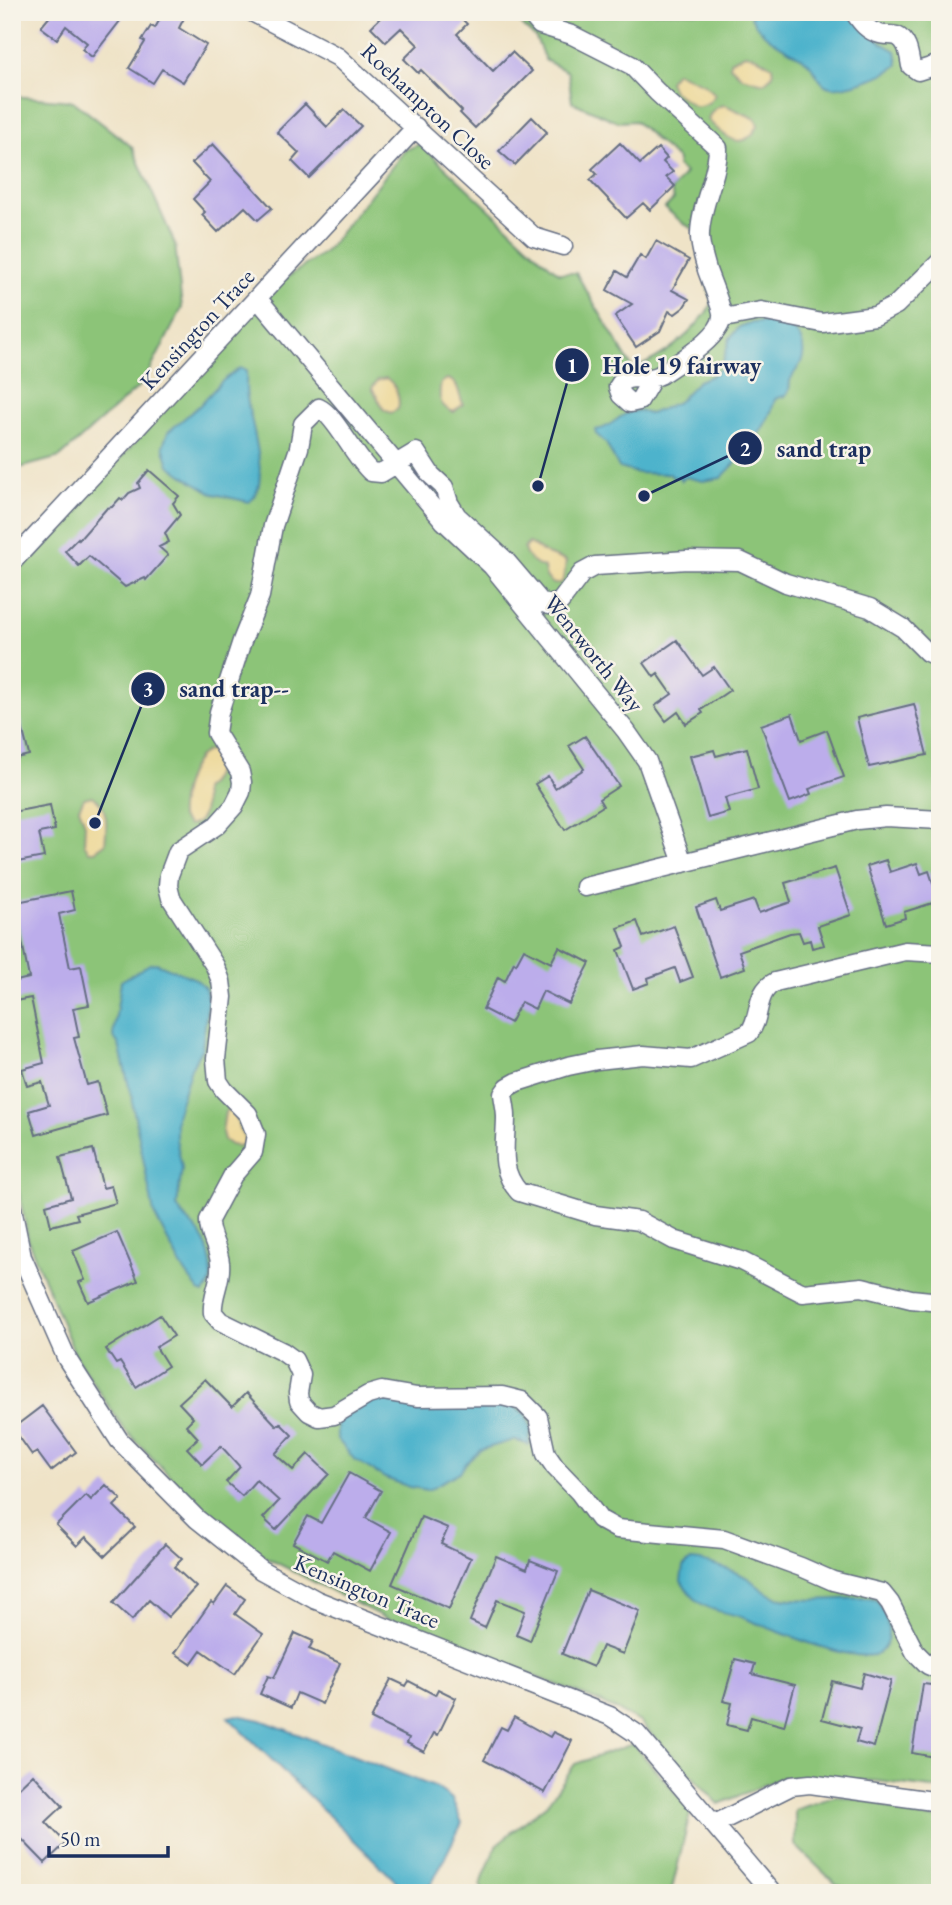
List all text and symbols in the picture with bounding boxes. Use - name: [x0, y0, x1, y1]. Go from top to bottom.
- street label: Roehampton Close: [355, 36, 501, 176]
- street label: Kensington Trace: [133, 262, 261, 396]
- callout: Hole 19 fairway: [554, 343, 776, 388]
- text: Hole 19 fairway: [603, 350, 762, 382]
- text: 1: [566, 352, 578, 379]
- callout: sand trap: [728, 426, 885, 471]
- text: sand trap: [777, 433, 871, 464]
- text: 2: [739, 435, 751, 462]
- street label: Wentworth Way: [537, 588, 651, 719]
- callout: sand trap--: [130, 666, 303, 711]
- text: sand trap--: [179, 673, 289, 704]
- text: 3: [142, 675, 154, 702]
- street label: Kensington Trace: [290, 1547, 444, 1635]
- scale bar: [49, 1814, 168, 1858]
- text: 50 m: [60, 1825, 101, 1852]

